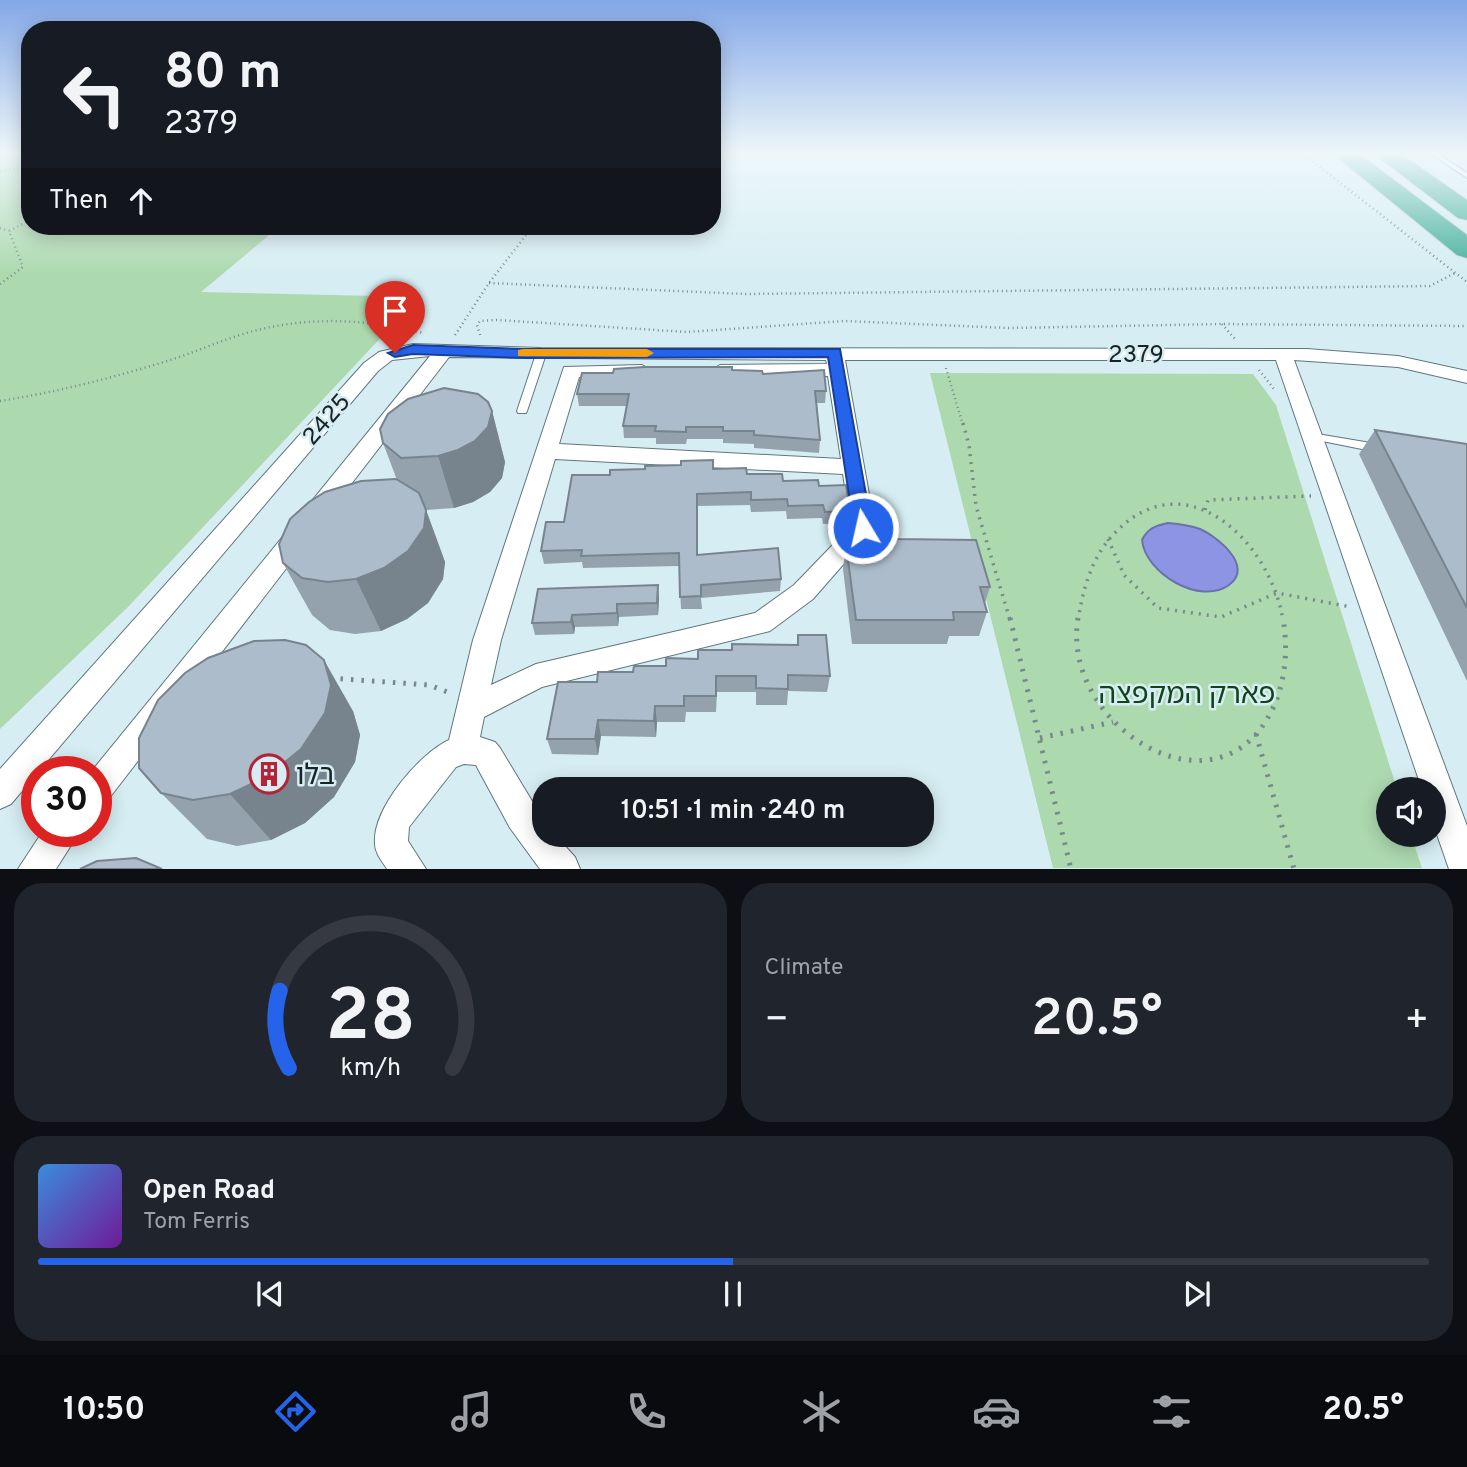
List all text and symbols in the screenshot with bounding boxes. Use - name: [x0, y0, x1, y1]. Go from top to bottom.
- text: 80 m: [164, 44, 281, 106]
- icon: left: [49, 49, 140, 140]
- text: 2379: [164, 105, 238, 145]
- icon: ahead: [122, 182, 160, 220]
- text: Then: [49, 185, 108, 218]
- pin: [365, 281, 425, 353]
- icon: arrive: [376, 292, 414, 330]
- street label: 2379: [1108, 341, 1164, 371]
- street label: 2425: [297, 388, 358, 452]
- position arrow: [826, 491, 900, 565]
- park label: פארק המקפצה: [1099, 678, 1275, 714]
- building icon: בלו: [248, 753, 290, 795]
- speed limit sign: 30: [21, 756, 112, 847]
- place label: בלו: [296, 759, 335, 795]
- map controls: [1376, 777, 1446, 847]
- button: sound: [1376, 777, 1446, 847]
- text: 10:51 · 1 min · 240 m: [621, 795, 845, 828]
- text: Climate: [765, 954, 843, 983]
- text: 28: [325, 975, 415, 1067]
- text: 20.5°: [1031, 988, 1163, 1054]
- text: −: [765, 997, 789, 1046]
- text: +: [1404, 997, 1429, 1046]
- text: km/h: [340, 1053, 401, 1085]
- text: Open Road: [143, 1175, 275, 1208]
- text: Tom Ferris: [143, 1208, 250, 1237]
- icon: previous: [251, 1275, 289, 1313]
- icon: pause: [714, 1275, 752, 1313]
- icon: next: [1178, 1275, 1216, 1313]
- icon: directions: [271, 1387, 320, 1436]
- icon: music: [447, 1387, 496, 1436]
- icon: phone: [622, 1387, 671, 1436]
- icon: climate: [797, 1387, 846, 1436]
- icon: car: [972, 1387, 1021, 1436]
- icon: filters: [1147, 1387, 1196, 1436]
- text: 10:50: [63, 1391, 145, 1431]
- text: 20.5°: [1323, 1391, 1404, 1431]

